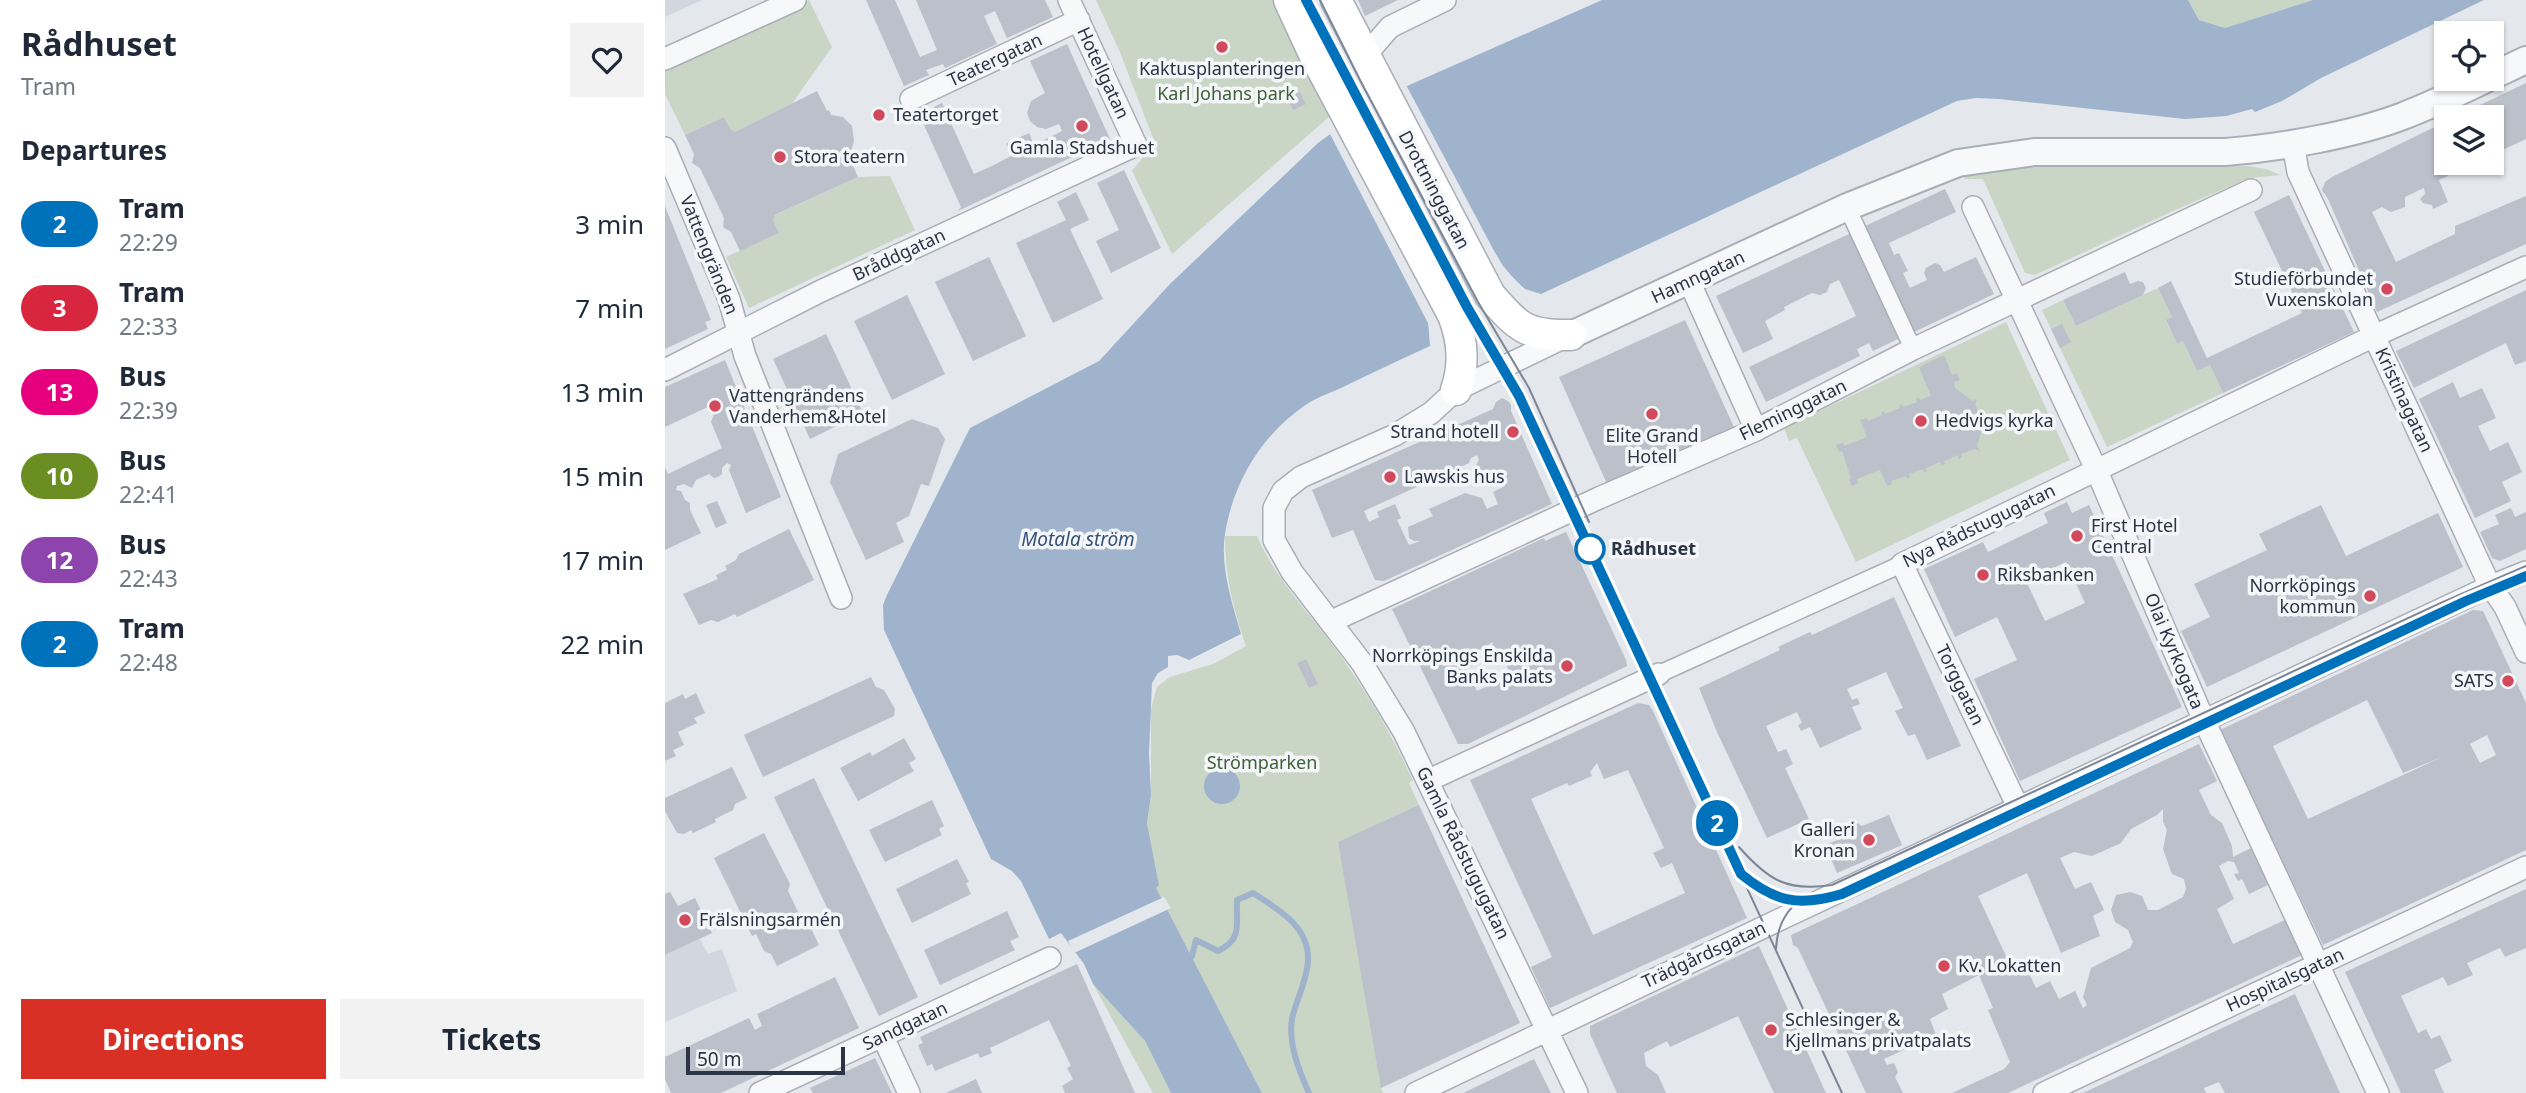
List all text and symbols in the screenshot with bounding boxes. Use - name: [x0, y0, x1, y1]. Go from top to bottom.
- text: Rådhuset: [21, 21, 177, 66]
- map controls: [2434, 21, 2504, 175]
- button: locate: [2434, 21, 2504, 91]
- button: heart: [570, 23, 644, 97]
- street label: Hotellgatan: [1072, 23, 1136, 123]
- street label: Teatergatan: [943, 27, 1046, 91]
- marker: Kaktusplanteringen: [1214, 39, 1230, 55]
- place label: Kaktusplanteringen: [1139, 56, 1305, 80]
- text: Tram: [21, 70, 76, 102]
- park label: Karl Johans park: [1157, 81, 1295, 105]
- place label: Teatertorget: [893, 102, 999, 126]
- button: layers: [2434, 105, 2504, 175]
- marker: Teatertorget: [871, 107, 887, 123]
- marker: Gamla Stadshuet: [1074, 118, 1090, 134]
- street label: Drottninggatan: [1394, 126, 1476, 253]
- text: Departures: [21, 132, 167, 168]
- place label: Gamla Stadshuet: [1010, 135, 1155, 159]
- place label: Stora teatern: [794, 144, 905, 168]
- marker: Stora teatern: [772, 149, 788, 165]
- text: Tram: [119, 190, 185, 226]
- street label: Vattengränden: [675, 191, 745, 318]
- text: 3 min: [575, 206, 644, 242]
- text: 2: [53, 207, 66, 240]
- street label: Bråddgatan: [848, 222, 949, 286]
- text: 22:29: [119, 226, 178, 258]
- street label: Hamngatan: [1647, 244, 1748, 308]
- place label: Studieförbundet Vuxenskolan: [2234, 266, 2373, 311]
- text: Tram: [119, 274, 185, 310]
- marker: Studieförbundet Vuxenskolan: [2379, 281, 2395, 297]
- text: 7 min: [575, 290, 644, 326]
- text: 3: [53, 291, 66, 324]
- text: 22:33: [119, 310, 178, 342]
- street label: Kristinagatan: [2370, 343, 2440, 456]
- text: Bus: [119, 358, 166, 394]
- street label: Fleminggatan: [1735, 373, 1850, 445]
- text: 13 min: [560, 374, 644, 410]
- text: 13: [46, 375, 73, 408]
- place label: Vattengrändens Vanderhem&Hotel: [729, 383, 886, 428]
- text: 22:39: [119, 394, 178, 426]
- marker: Vattengrändens Vanderhem&Hotel: [707, 398, 723, 414]
- marker: Elite Grand Hotell: [1644, 406, 1660, 422]
- place label: Hedvigs kyrka: [1935, 408, 2054, 432]
- marker: Hedvigs kyrka: [1913, 413, 1929, 429]
- place label: Strand hotell: [1391, 419, 1499, 443]
- place label: Elite Grand Hotell: [1605, 423, 1699, 468]
- marker: Strand hotell: [1505, 424, 1521, 440]
- text: Bus: [119, 442, 166, 478]
- text: 15 min: [560, 458, 644, 494]
- text: 10: [46, 459, 73, 492]
- place label: Lawskis hus: [1404, 464, 1505, 488]
- marker: Lawskis hus: [1382, 469, 1398, 485]
- text: 22:41: [119, 478, 178, 510]
- street label: Nya Rådstugugatan: [1898, 478, 2059, 573]
- place label: First Hotel Central: [2091, 513, 2178, 558]
- text: Bus: [119, 526, 166, 562]
- water label: Motala ström: [1021, 526, 1135, 552]
- marker: First Hotel Central: [2069, 528, 2085, 544]
- marker: Rådhuset: [1575, 534, 1605, 564]
- place label: Rådhuset: [1611, 536, 1696, 560]
- text: 17 min: [560, 542, 644, 578]
- text: 12: [46, 543, 73, 576]
- text: 22:43: [119, 562, 178, 594]
- place label: Riksbanken: [1997, 562, 2094, 586]
- marker: Riksbanken: [1975, 567, 1991, 583]
- place label: Norrköpings kommun: [2250, 573, 2356, 618]
- marker: Norrköpings kommun: [2362, 588, 2378, 604]
- street label: Olai Kyrkogata: [2140, 589, 2210, 712]
- text: Tram: [119, 610, 185, 646]
- text: 22 min: [560, 626, 644, 662]
- text: 2: [53, 627, 66, 660]
- street label: Torggatan: [1931, 640, 1991, 729]
- place label: Norrköpings Enskilda Banks palats: [1372, 643, 1553, 688]
- text: 22:48: [119, 646, 178, 678]
- marker: Norrköpings Enskilda Banks palats: [1559, 658, 1575, 674]
- place label: SATS: [2454, 668, 2494, 692]
- marker: SATS: [2500, 673, 2516, 689]
- park label: Strömparken: [1207, 750, 1317, 774]
- street label: Gamla Rådstugugatan: [1412, 762, 1516, 943]
- line badge: 2: [1694, 800, 1740, 846]
- text: 2: [1710, 806, 1724, 839]
- place label: Galleri Kronan: [1794, 817, 1855, 862]
- marker: Galleri Kronan: [1861, 832, 1877, 848]
- place label: Frälsningsarmén: [699, 907, 841, 931]
- marker: Frälsningsarmén: [677, 912, 693, 928]
- street label: Trädgårdsgatan: [1638, 915, 1769, 993]
- street label: Hospitalsgatan: [2222, 941, 2347, 1017]
- place label: Kv. Lokatten: [1958, 953, 2061, 977]
- marker: Kv. Lokatten: [1936, 958, 1952, 974]
- street label: Sandgatan: [858, 995, 951, 1055]
- button: Directions: [21, 999, 326, 1079]
- button: Tickets: [340, 999, 644, 1079]
- place label: Schlesinger & Kjellmans privatpalats: [1785, 1007, 1972, 1052]
- marker: Schlesinger & Kjellmans privatpalats: [1763, 1022, 1779, 1038]
- scale bar: [686, 1044, 845, 1076]
- text: 50 m: [697, 1046, 741, 1072]

